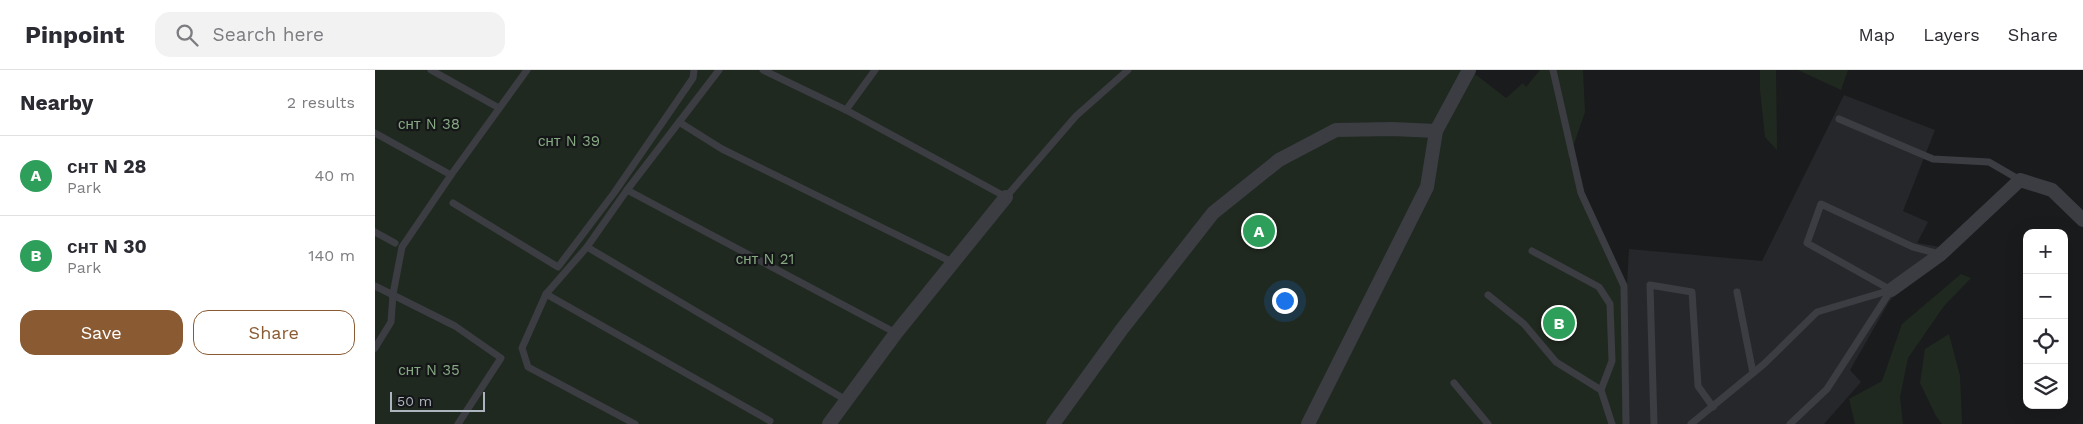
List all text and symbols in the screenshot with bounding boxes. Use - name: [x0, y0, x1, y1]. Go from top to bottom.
- search box: [155, 12, 505, 57]
- text: Pinpoint: [25, 21, 125, 49]
- icon: search: [173, 21, 201, 49]
- text: Search here: [213, 23, 324, 46]
- text: Map: [1858, 24, 1895, 45]
- text: Layers: [1923, 24, 1980, 45]
- text: Share: [2008, 24, 2058, 45]
- text: Nearby: [20, 90, 93, 115]
- text: 2 results: [287, 93, 355, 112]
- park label: снт N 38: [398, 115, 460, 133]
- park label: снт N 39: [538, 132, 600, 150]
- text: снт N 28: [67, 155, 147, 178]
- text: A: [31, 166, 41, 185]
- text: 40 m: [315, 166, 355, 185]
- text: Park: [67, 178, 101, 197]
- pin: A: [1243, 212, 1275, 250]
- map controls: [2023, 229, 2068, 409]
- button: +: [2023, 229, 2068, 274]
- text: снт N 30: [67, 235, 147, 258]
- text: B: [31, 246, 41, 265]
- text: 140 m: [308, 246, 355, 265]
- park label: снт N 21: [736, 250, 794, 268]
- text: Park: [67, 258, 101, 277]
- button: −: [2023, 274, 2068, 319]
- your location: [1272, 288, 1298, 314]
- pin: B: [1543, 304, 1575, 342]
- button: Save: [20, 310, 183, 355]
- button: Share: [193, 310, 355, 355]
- button: locate: [2023, 319, 2068, 364]
- park label: снт N 35: [398, 361, 460, 379]
- button: layers: [2023, 364, 2068, 409]
- scale bar: [390, 389, 485, 412]
- text: 50 m: [397, 393, 432, 409]

